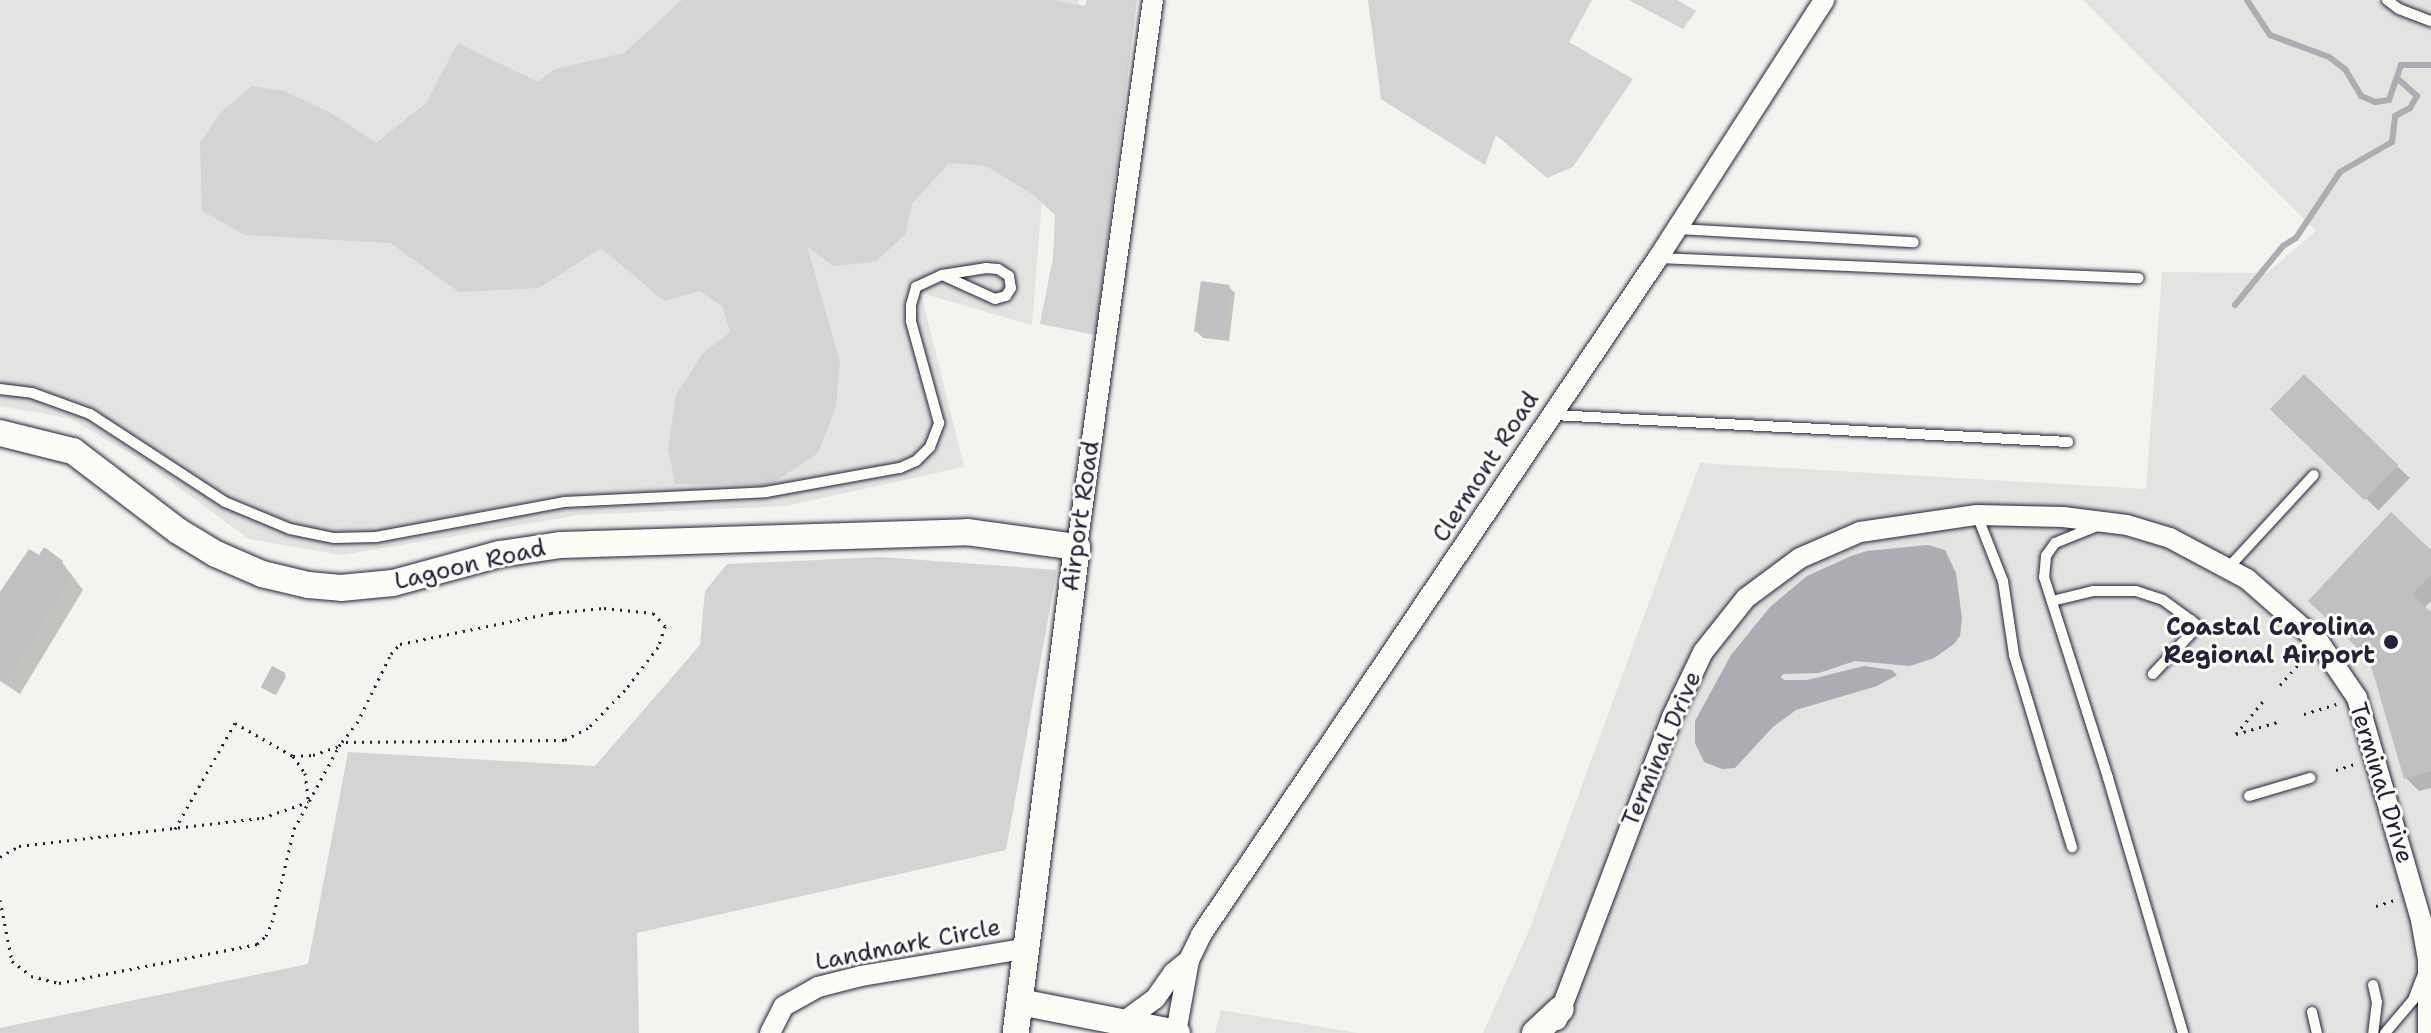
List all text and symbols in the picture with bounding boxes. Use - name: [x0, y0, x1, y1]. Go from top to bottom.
- street label: Clermont Road: [1427, 386, 1545, 548]
- street label: Airport Road: [1056, 439, 1106, 593]
- street label: Lagoon Road: [392, 534, 548, 596]
- place label: Coastal Carolina Regional Airport: [2163, 614, 2375, 670]
- marker: Coastal Carolina Regional Airport: [2382, 633, 2400, 651]
- street label: Terminal Drive: [1616, 667, 1708, 831]
- street label: Terminal Drive: [2343, 699, 2419, 867]
- street label: Landmark Circle: [813, 913, 1003, 977]

